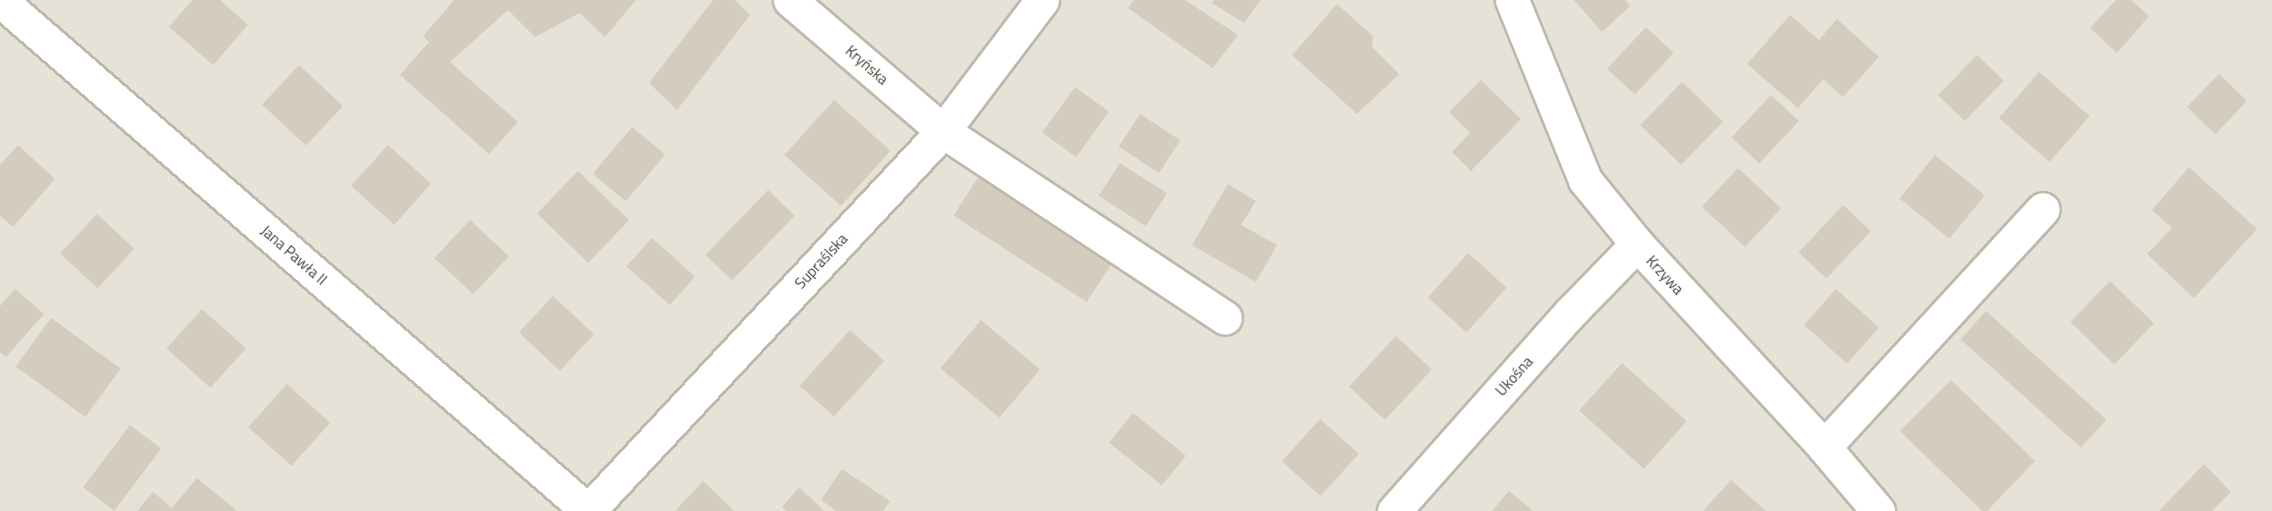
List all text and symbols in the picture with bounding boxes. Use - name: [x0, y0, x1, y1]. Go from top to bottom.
- street label: Kryńska: [842, 42, 892, 88]
- street label: Jana Pawła II: [257, 222, 331, 288]
- street label: Supraślska: [791, 230, 851, 292]
- street label: Krzywa: [1643, 252, 1687, 298]
- street label: Ukośna: [1492, 352, 1536, 400]

